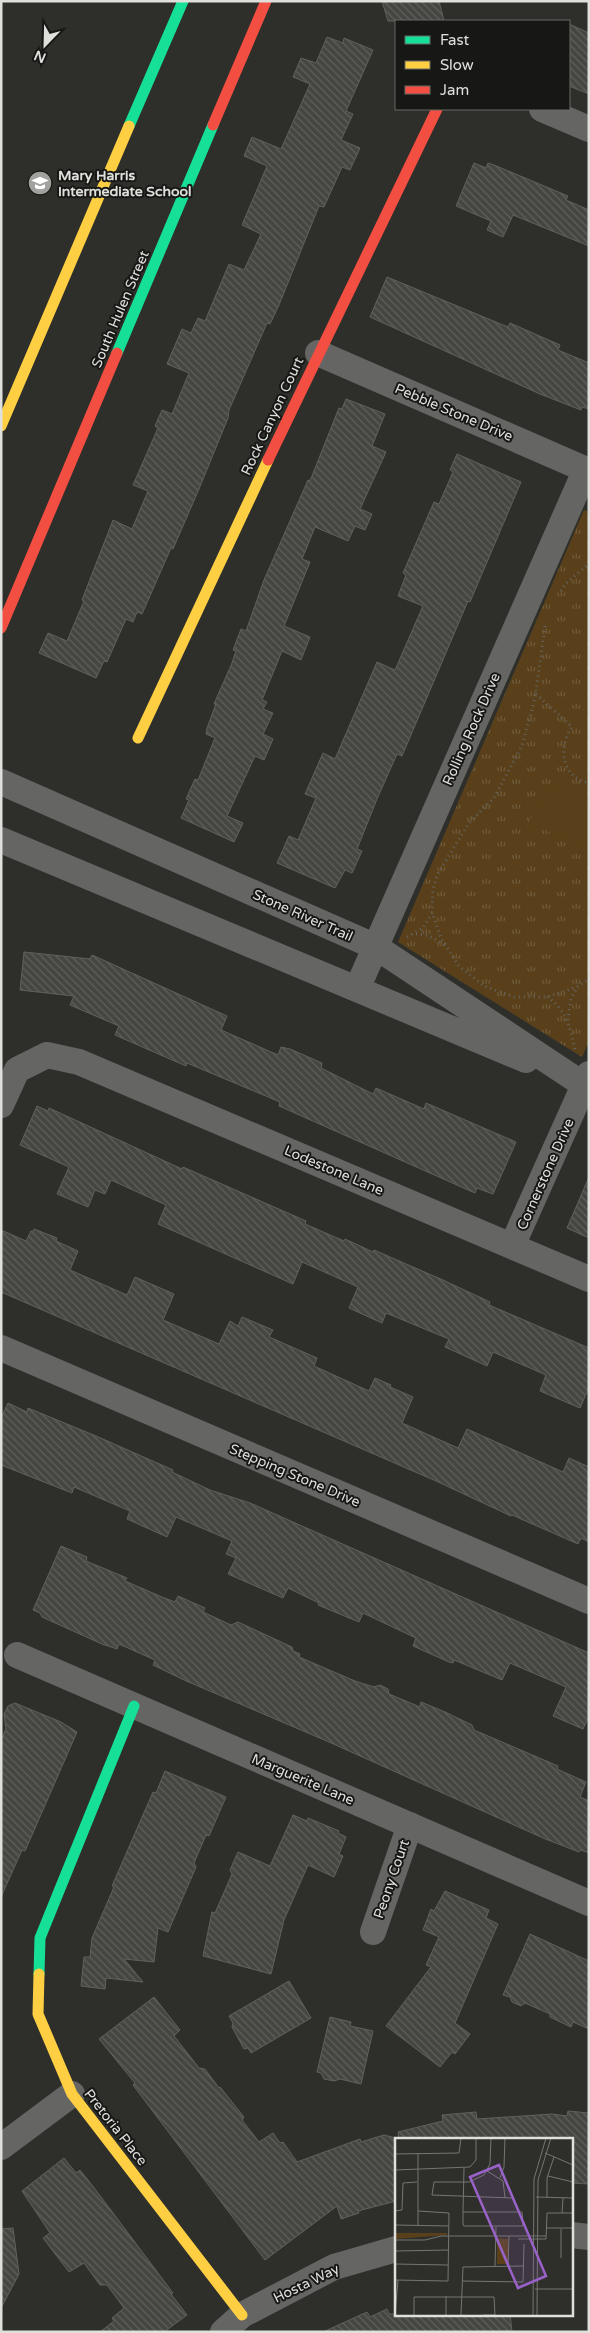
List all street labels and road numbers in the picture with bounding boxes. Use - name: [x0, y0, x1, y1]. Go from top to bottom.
- street label: South Hulen Street: [88, 247, 153, 370]
- street label: Rock Canyon Court: [238, 354, 308, 478]
- street label: Pebble Stone Drive: [392, 380, 515, 445]
- street label: Rolling Rock Drive: [439, 670, 504, 788]
- street label: Stone River Trail: [250, 886, 355, 945]
- street label: Cornerstone Drive: [513, 1116, 578, 1233]
- street label: Lodestone Lane: [282, 1142, 386, 1199]
- street label: Stepping Stone Drive: [227, 1440, 363, 1511]
- street label: Marguerite Lane: [249, 1750, 357, 1809]
- street label: Peony Court: [370, 1837, 413, 1921]
- street label: Pretoria Place: [80, 2086, 151, 2169]
- street label: Hosta Way: [270, 2260, 342, 2307]

